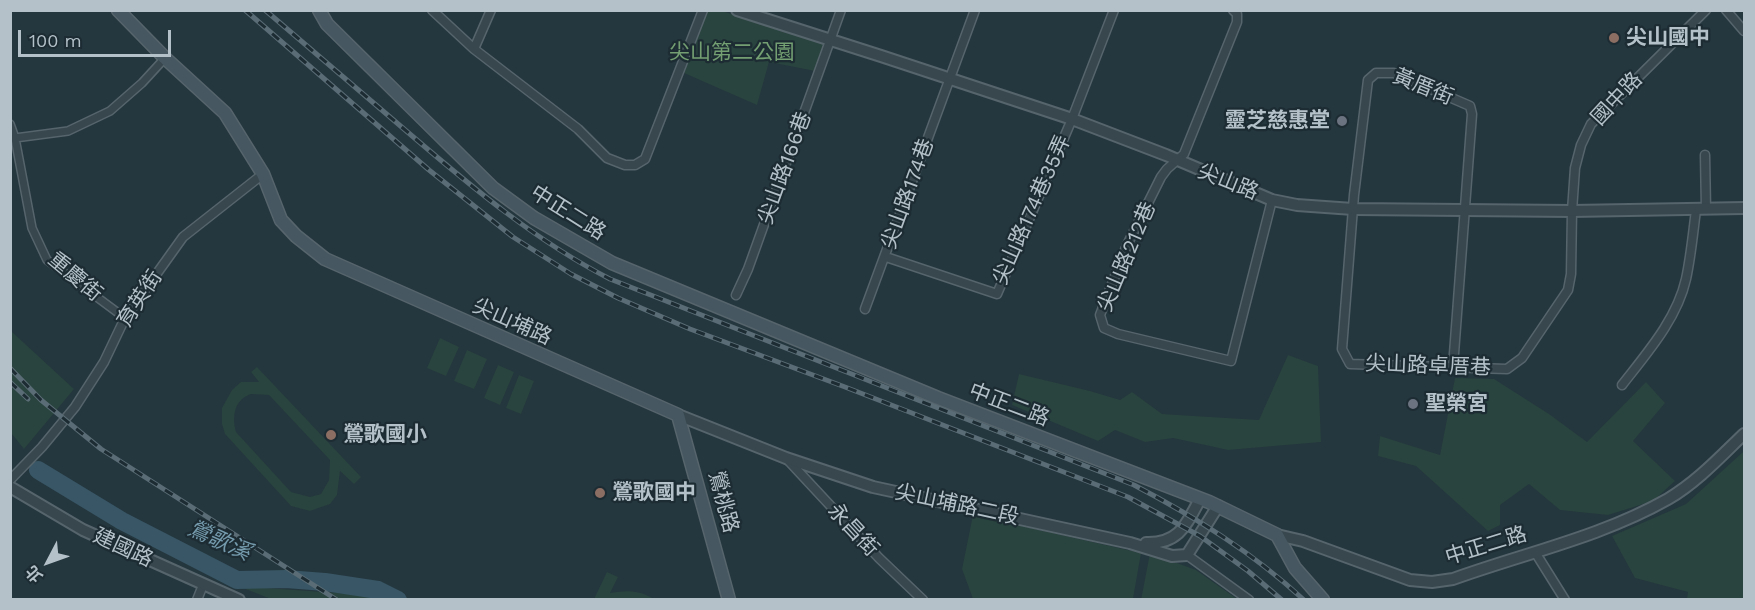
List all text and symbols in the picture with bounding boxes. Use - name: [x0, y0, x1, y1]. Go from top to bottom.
- scale bar: [21, 18, 174, 56]
- place label: 尖山國中: [1626, 25, 1710, 51]
- text: 100 m: [29, 30, 82, 51]
- marker: 尖山國中: [1607, 31, 1621, 45]
- park label: 尖山第二公園: [669, 40, 795, 66]
- street label: 黃厝街: [1389, 64, 1457, 110]
- street label: 國中路: [1586, 67, 1648, 131]
- street label: 尖山路166巷: [753, 108, 817, 228]
- place label: 靈芝慈惠堂: [1225, 108, 1330, 134]
- marker: 靈芝慈惠堂: [1335, 114, 1349, 128]
- street label: 尖山路174巷35弄: [988, 131, 1076, 289]
- street label: 尖山路174巷: [876, 135, 940, 253]
- street label: 尖山路: [1194, 159, 1262, 205]
- street label: 中正二路: [526, 180, 610, 246]
- street label: 尖山路212巷: [1093, 198, 1161, 316]
- street label: 重慶街: [43, 247, 107, 307]
- street label: 育英街: [112, 266, 168, 332]
- street label: 尖山埔路: [469, 293, 555, 351]
- street label: 尖山路卓厝巷: [1365, 351, 1491, 381]
- street label: 中正二路: [965, 378, 1053, 432]
- place label: 聖榮宮: [1425, 391, 1488, 417]
- marker: 聖榮宮: [1406, 397, 1420, 411]
- place label: 鶯歌國小: [343, 422, 427, 448]
- marker: 鶯歌國小: [324, 428, 338, 442]
- street label: 鶯桃路: [703, 468, 743, 536]
- place label: 鶯歌國中: [612, 480, 696, 506]
- street label: 尖山埔路二段: [893, 480, 1021, 530]
- marker: 鶯歌國中: [593, 486, 607, 500]
- street label: 永昌街: [822, 498, 884, 562]
- water label: 鶯歌溪: [183, 516, 255, 566]
- street label: 中正二路: [1442, 522, 1530, 570]
- street label: 建國路: [89, 523, 157, 573]
- north arrow: [18, 532, 78, 592]
- text: 北: [22, 562, 46, 586]

